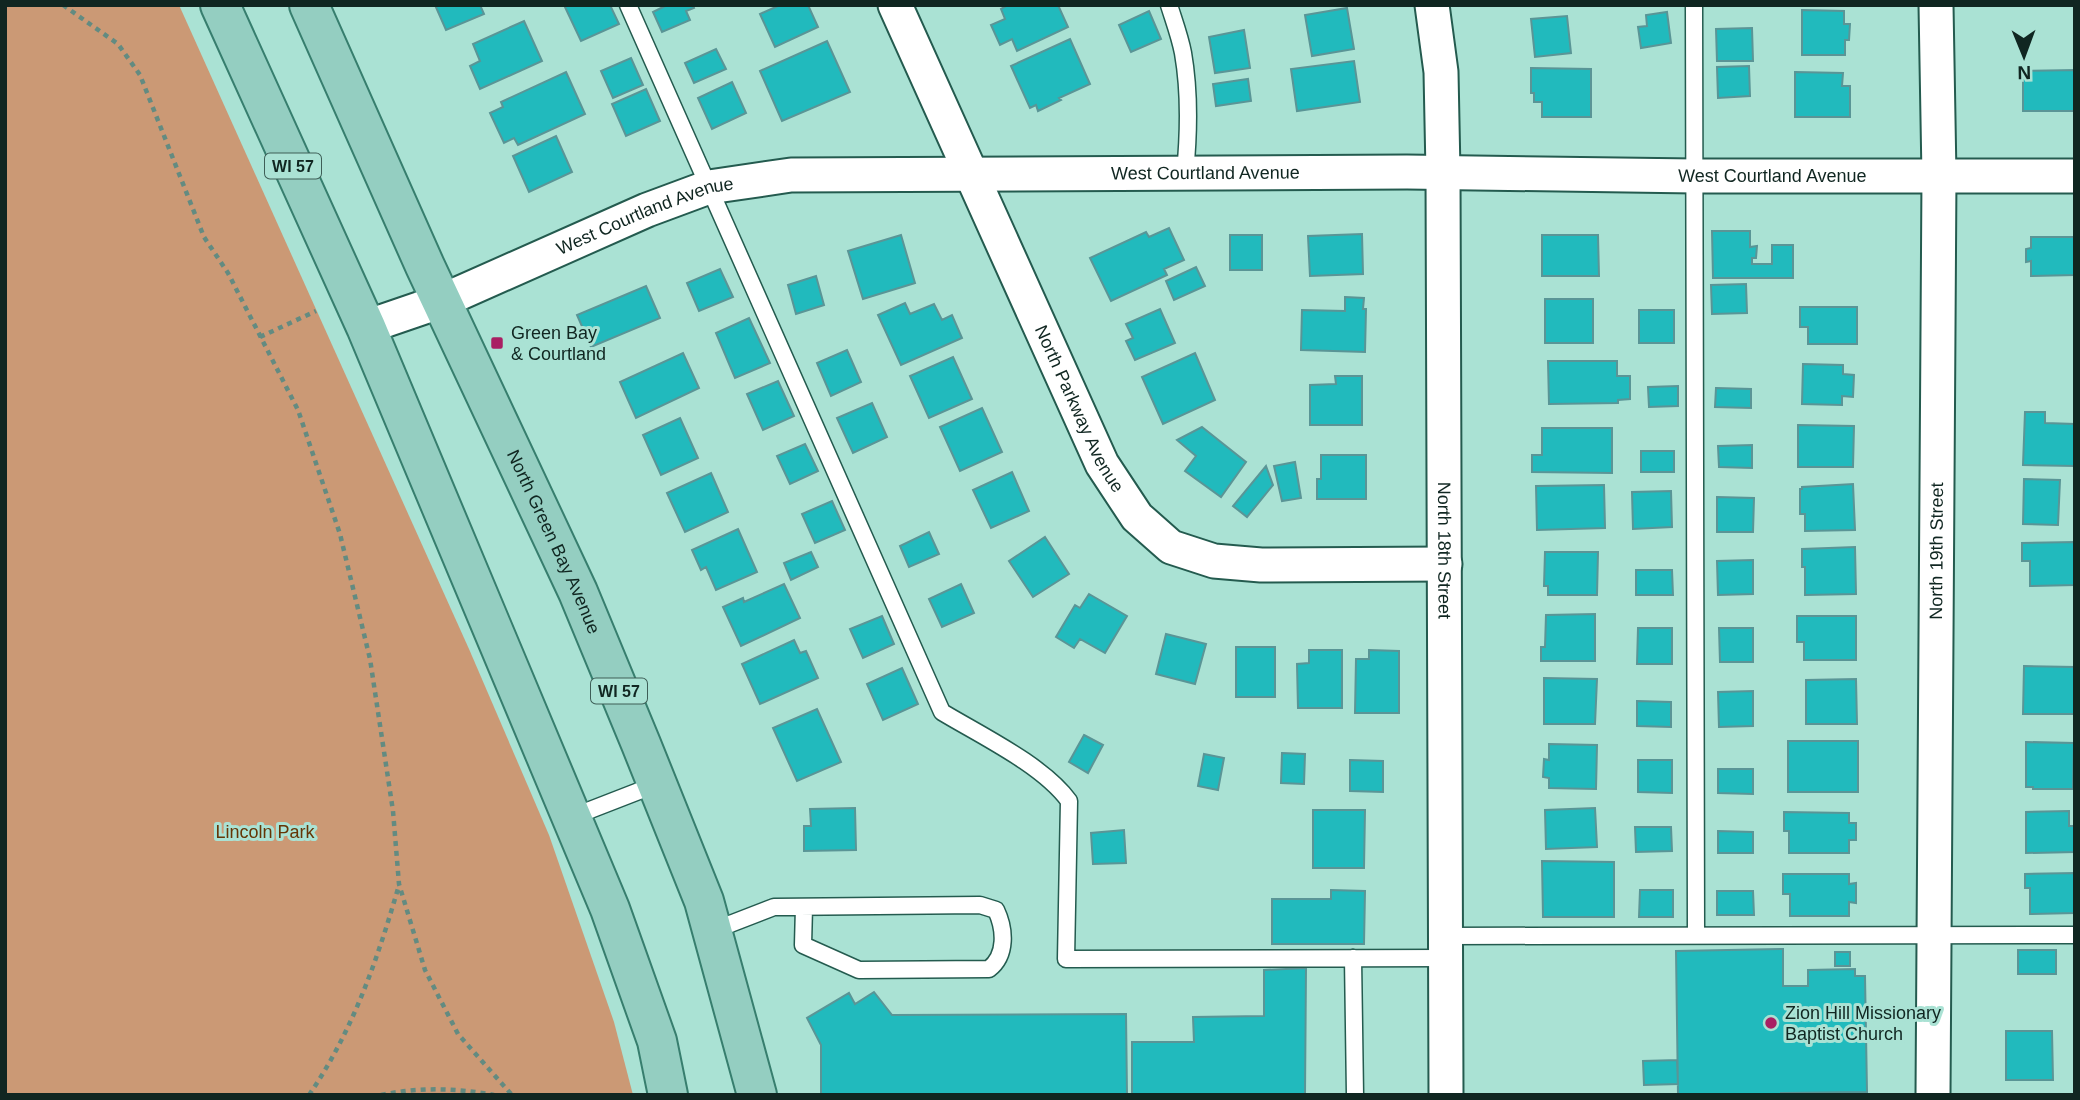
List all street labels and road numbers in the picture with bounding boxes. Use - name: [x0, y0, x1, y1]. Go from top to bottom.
- road number: WI 57: [265, 154, 321, 178]
- street label: West Courtland Avenue: [1111, 163, 1300, 183]
- street label: West Courtland Avenue: [1678, 166, 1867, 186]
- street label: West Courtland Avenue: [553, 174, 735, 259]
- street label: North Parkway Avenue: [1031, 322, 1128, 496]
- street label: North Green Bay Avenue: [503, 447, 604, 637]
- street label: North 18th Street: [1434, 482, 1454, 619]
- street label: North 19th Street: [1926, 482, 1947, 620]
- road number: WI 57: [591, 678, 647, 704]

